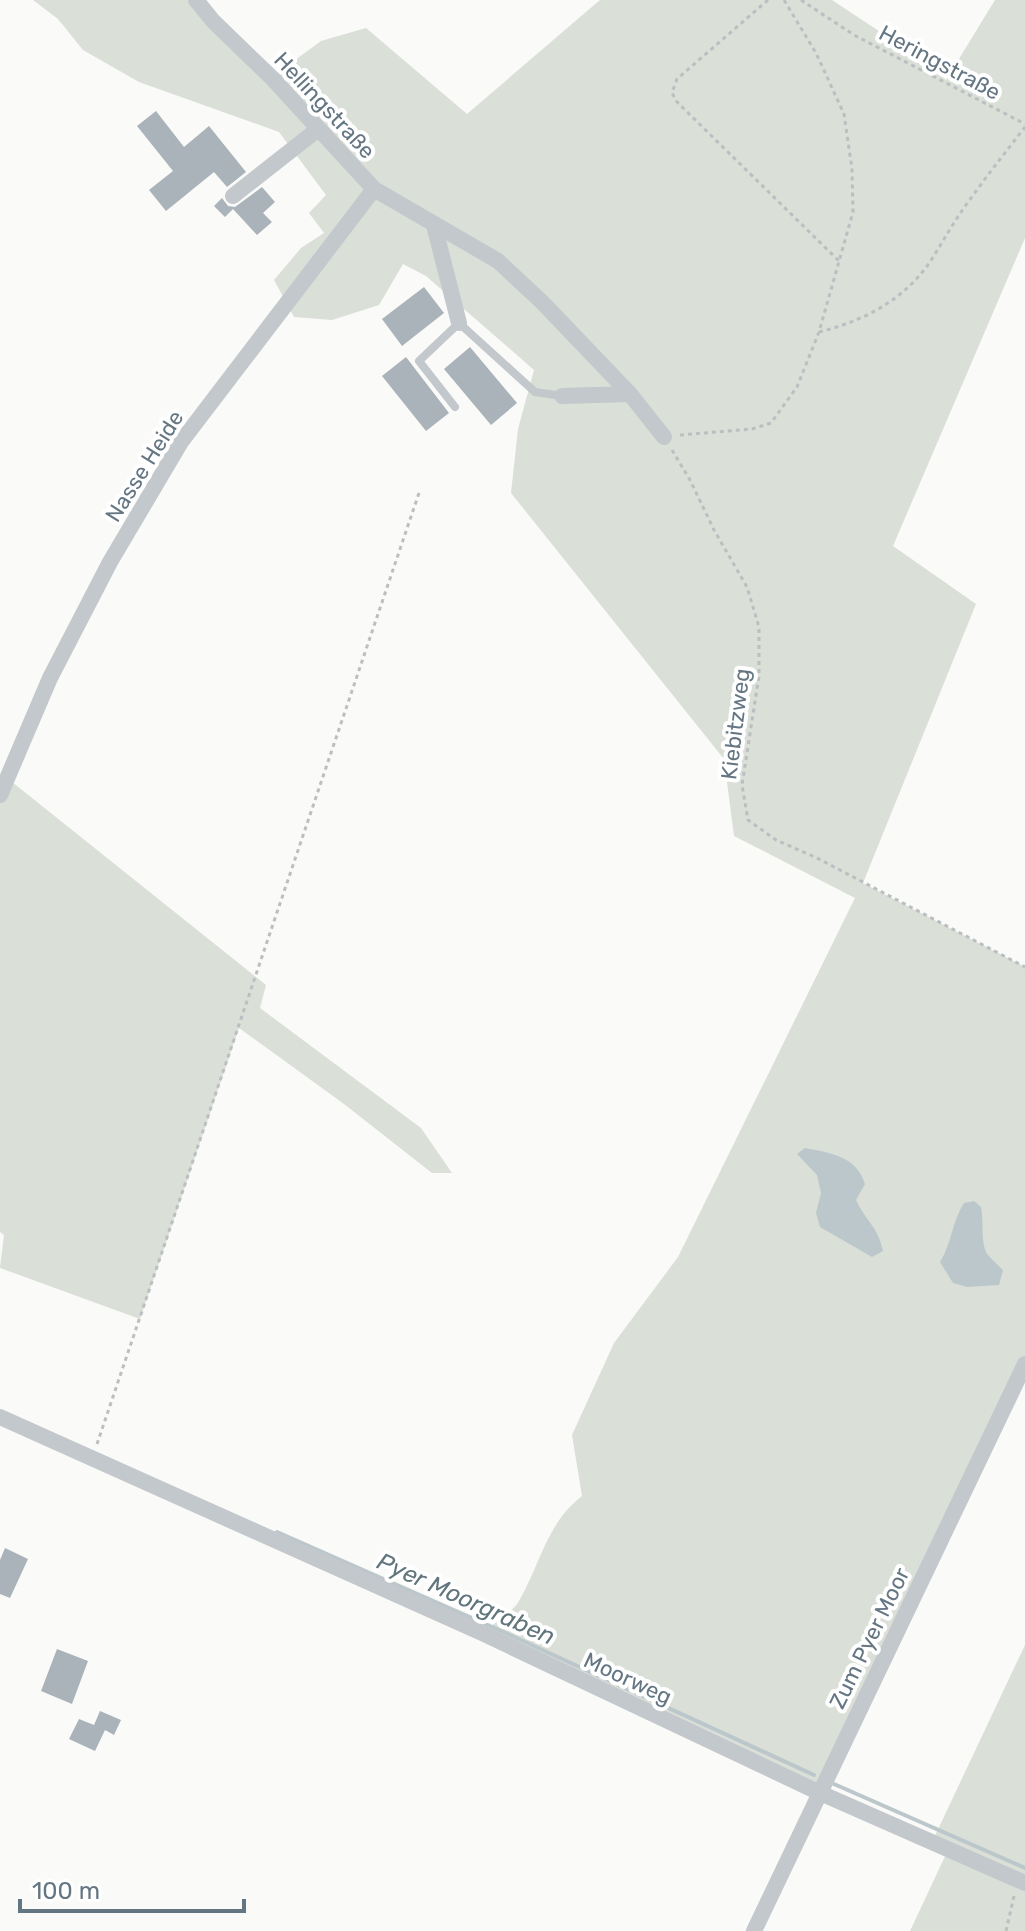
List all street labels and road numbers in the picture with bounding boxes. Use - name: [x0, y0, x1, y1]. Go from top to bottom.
- street label: Heringstraße: [874, 19, 1005, 106]
- street label: Hellingstraße: [268, 46, 381, 164]
- street label: Nasse Heide: [99, 406, 189, 527]
- street label: Kiebitzweg: [715, 667, 756, 781]
- street label: Zum Pyer Moor: [824, 1563, 916, 1713]
- street label: Moorweg: [580, 1646, 676, 1711]

